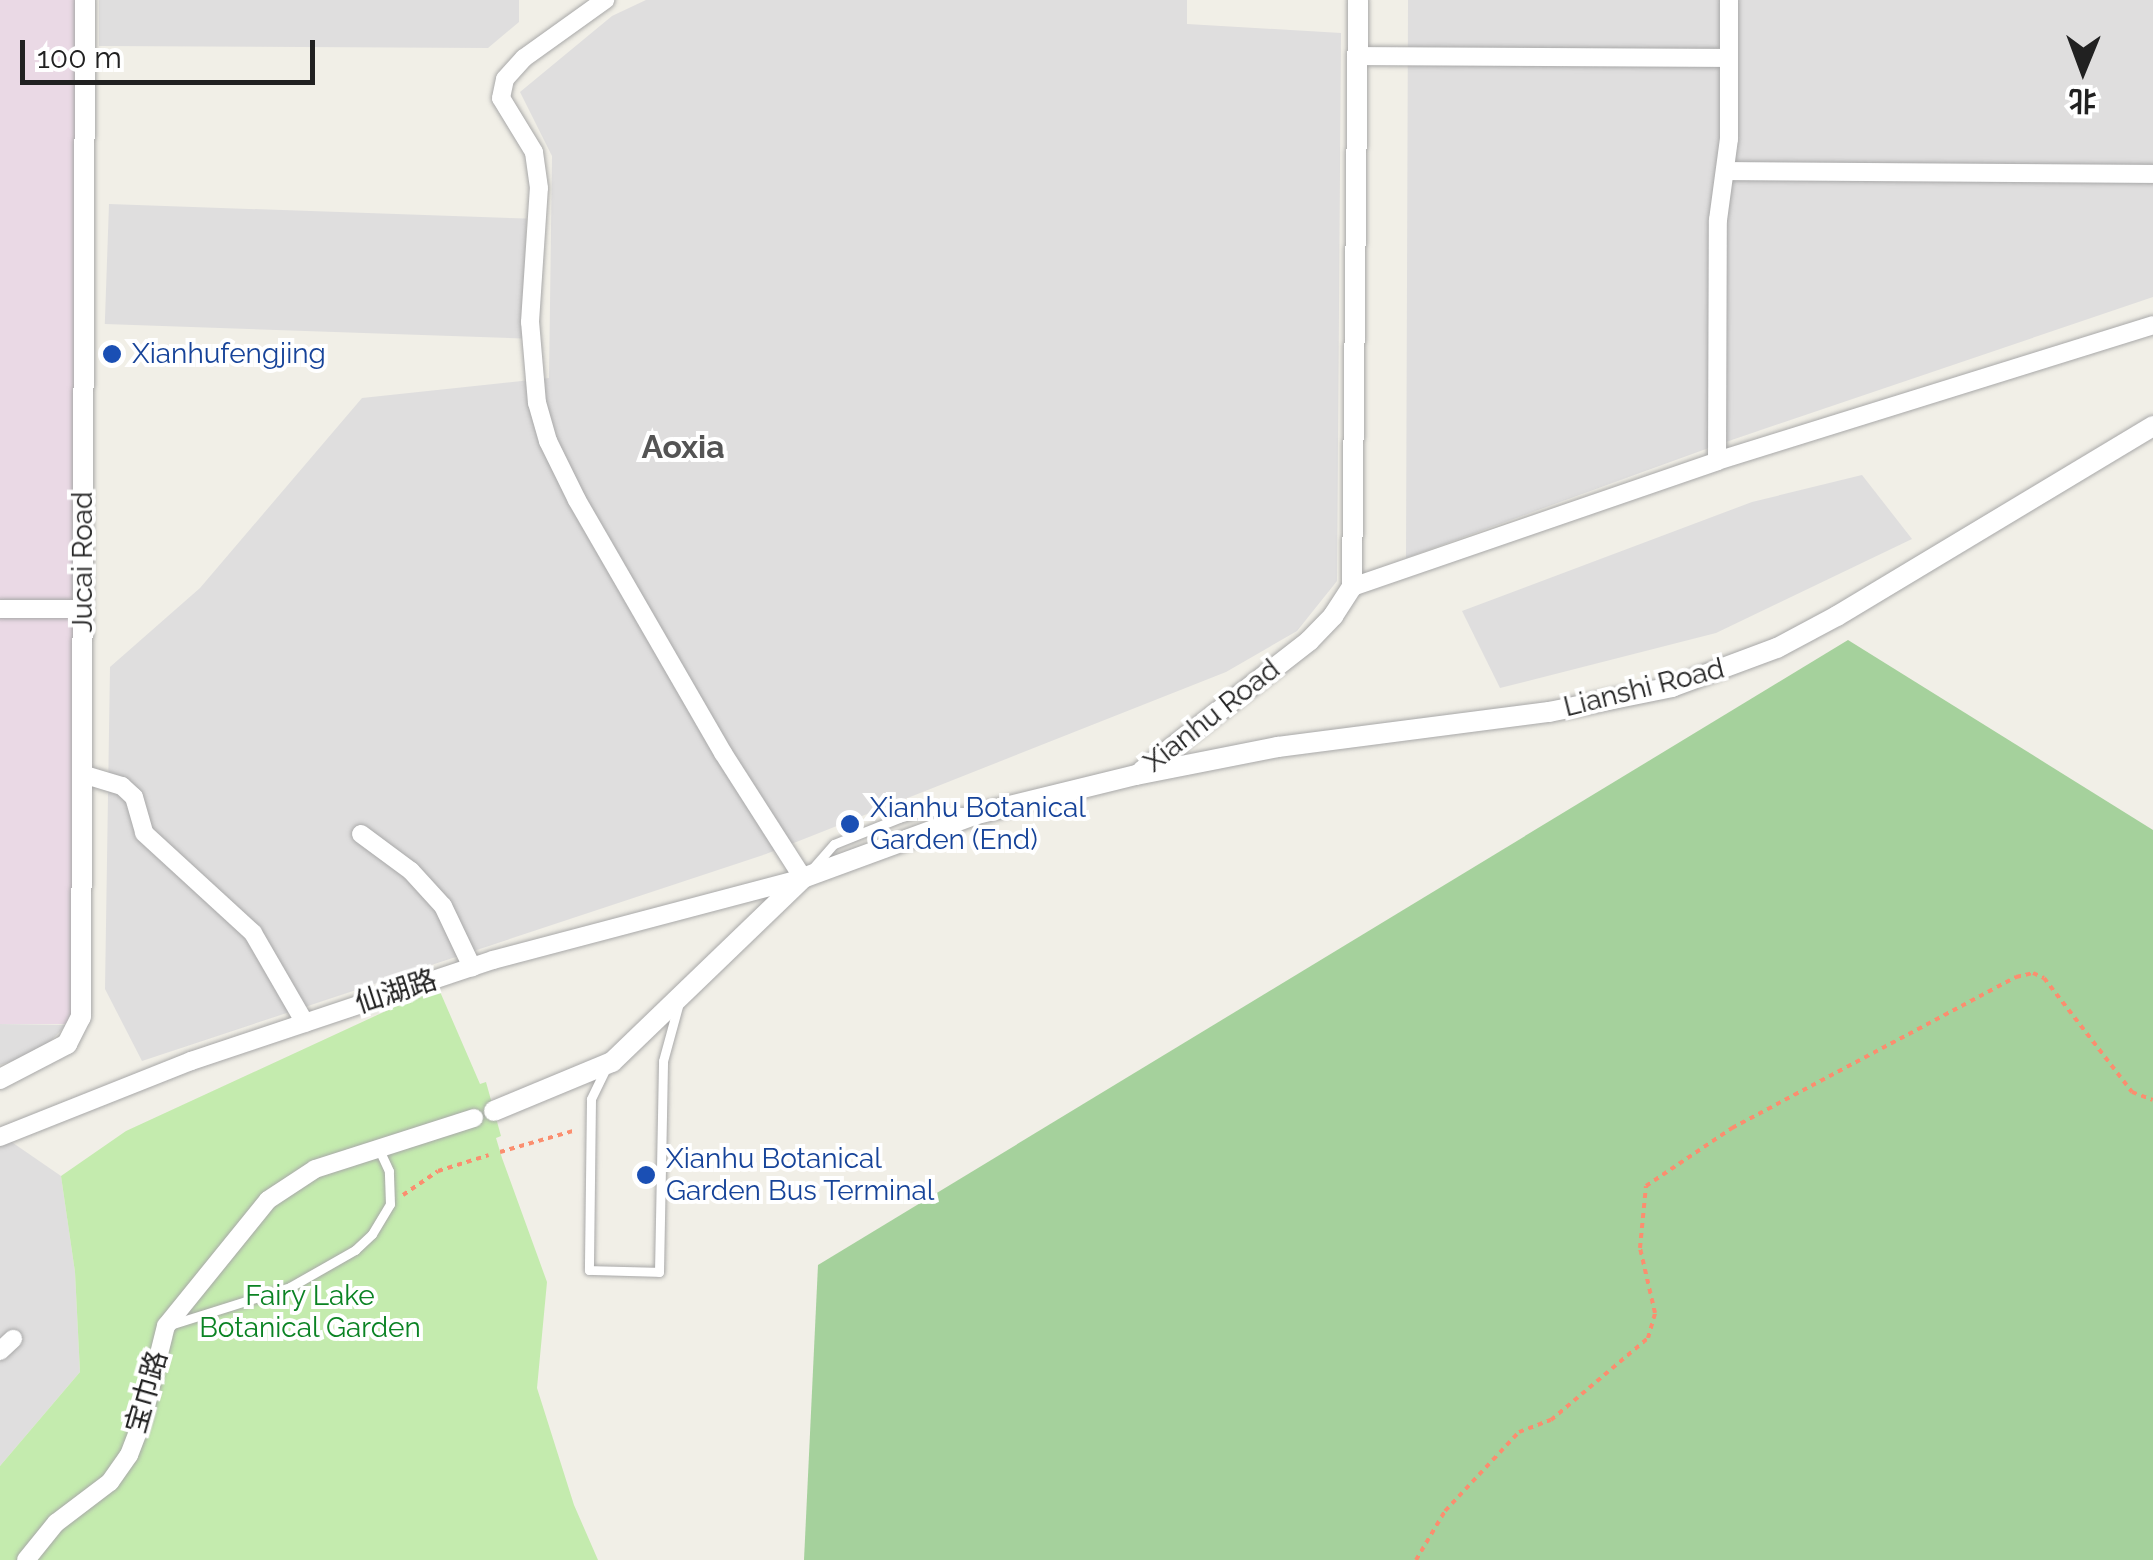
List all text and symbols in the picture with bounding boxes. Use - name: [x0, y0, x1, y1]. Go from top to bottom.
- scale bar: [25, 20, 320, 82]
- north arrow: [2033, 20, 2133, 120]
- text: 100 m: [37, 40, 122, 75]
- text: 北: [2068, 84, 2097, 117]
- place label: Xianhufengjing: [132, 337, 326, 371]
- marker: Xianhufengjing: [101, 343, 123, 365]
- district label: Aoxia: [641, 428, 725, 466]
- street label: Jucai Road: [66, 492, 100, 632]
- street label: Lianshi Road: [1560, 652, 1728, 724]
- street label: Xianhu Road: [1138, 653, 1286, 779]
- place label: Xianhu Botanical Garden (End): [870, 791, 1086, 857]
- marker: Xianhu Botanical Garden (End): [839, 813, 861, 835]
- street label: 仙湖路: [351, 963, 441, 1021]
- place label: Xianhu Botanical Garden Bus Terminal: [666, 1142, 935, 1208]
- marker: Xianhu Botanical Garden Bus Terminal: [635, 1164, 657, 1186]
- park label: Fairy Lake Botanical Garden: [199, 1279, 421, 1345]
- street label: 宝巾路: [119, 1347, 175, 1437]

